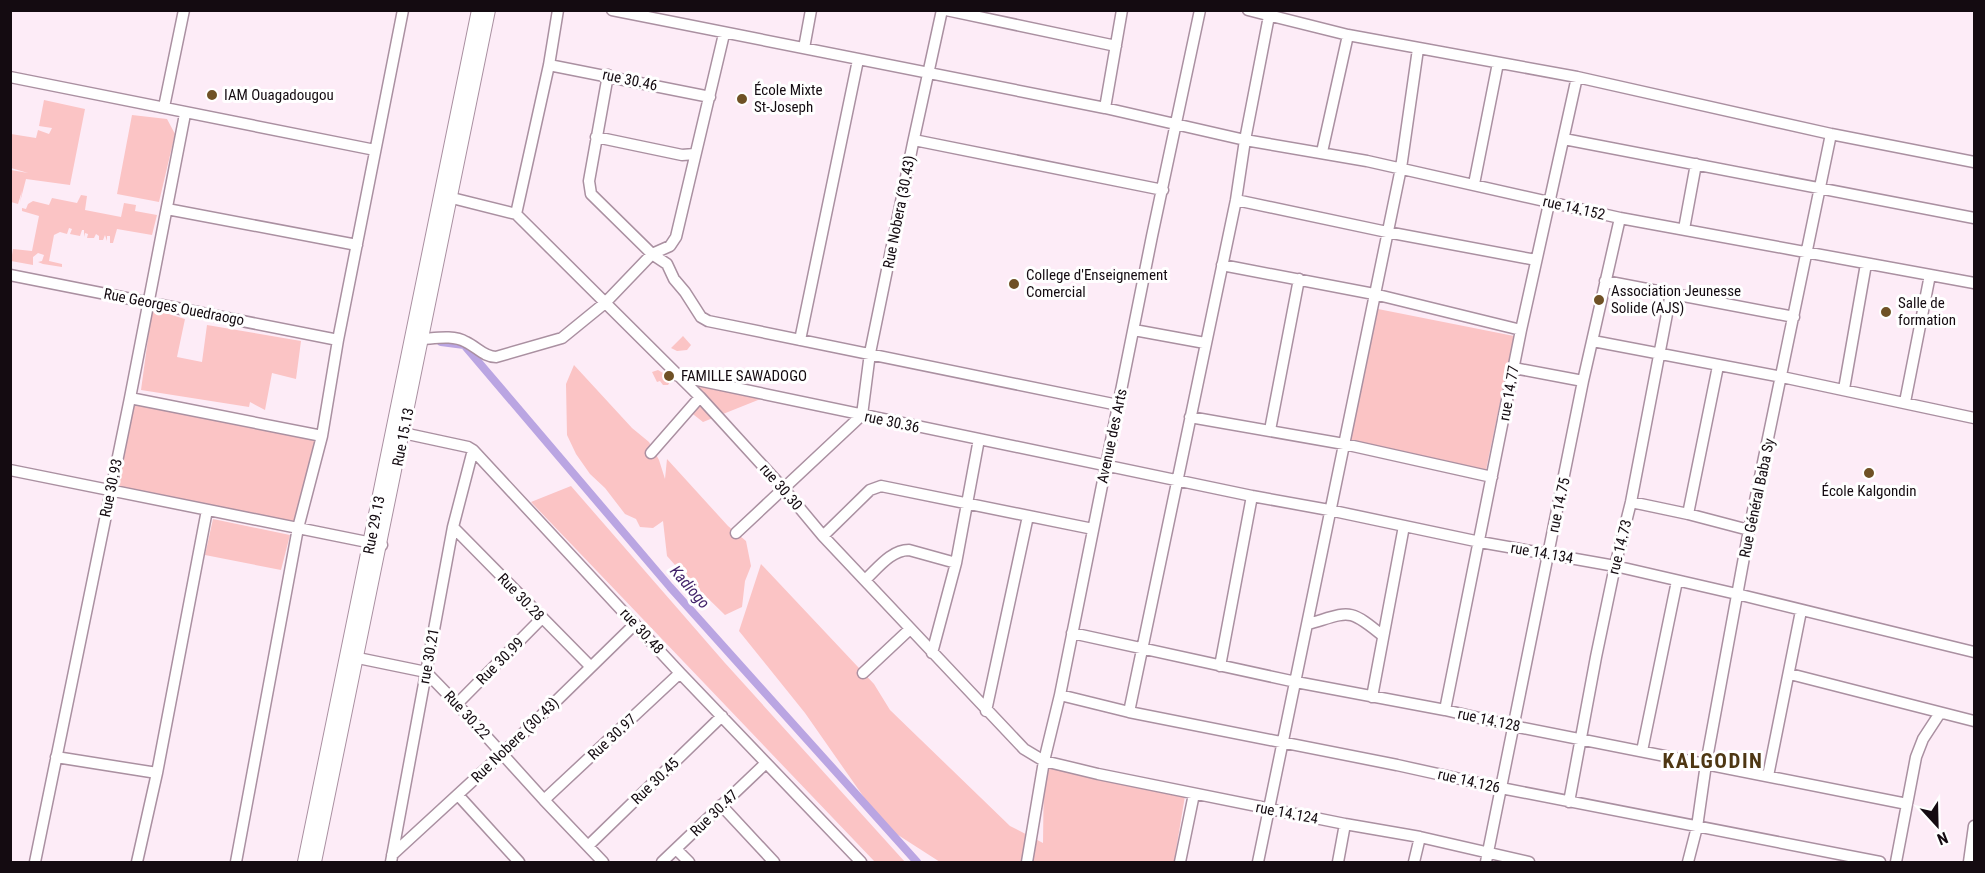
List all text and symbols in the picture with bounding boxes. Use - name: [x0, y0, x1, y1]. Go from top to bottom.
- street label: rue 30.46: [601, 65, 659, 95]
- place label: École Mixte St-Joseph: [754, 81, 823, 116]
- place label: IAM Ouagadougou: [224, 86, 334, 104]
- marker: IAM Ouagadougou: [205, 88, 219, 102]
- marker: École Mixte St-Joseph: [735, 92, 749, 106]
- street label: Rue Nobera (30.43): [879, 154, 919, 270]
- street label: rue 14.152: [1541, 192, 1607, 224]
- place label: College d'Enseignement Comercial: [1026, 266, 1168, 301]
- marker: College d'Enseignement Comercial: [1007, 277, 1021, 291]
- place label: Association Jeunesse Solide (AJS): [1611, 282, 1741, 317]
- street label: Rue Georges Ouedraogo: [102, 285, 246, 329]
- marker: Association Jeunesse Solide (AJS): [1592, 293, 1606, 307]
- place label: Salle de formation: [1898, 294, 1956, 329]
- marker: Salle de formation: [1879, 305, 1893, 319]
- street label: rue 14.77: [1495, 364, 1523, 422]
- place label: FAMILLE SAWADOGO: [681, 367, 807, 385]
- marker: FAMILLE SAWADOGO: [662, 369, 676, 383]
- street label: Avenue des Arts: [1093, 387, 1131, 485]
- street label: Rue 15.13: [389, 406, 417, 468]
- street label: rue 30.36: [863, 407, 921, 437]
- street label: Rue Général Baba Sy: [1736, 437, 1778, 559]
- street label: Rue 30.93: [96, 457, 126, 519]
- street label: rue 30.30: [756, 460, 806, 514]
- marker: École Kalgondin: [1862, 466, 1876, 480]
- street label: rue 14.75: [1544, 476, 1574, 534]
- place label: École Kalgondin: [1822, 482, 1916, 500]
- street label: Rue 29.13: [360, 494, 388, 556]
- street label: rue 14.73: [1605, 518, 1635, 576]
- street label: rue 14.134: [1509, 539, 1575, 567]
- water label: Kadiogo: [666, 562, 714, 612]
- street label: Rue 30.28: [494, 569, 548, 625]
- street label: rue 30.48: [616, 604, 668, 658]
- street label: rue 30.21: [415, 627, 443, 685]
- street label: Rue 30.99: [473, 634, 527, 688]
- street label: Rue 30.22: [440, 687, 494, 743]
- street label: Rue Nobere (30.43): [467, 694, 563, 786]
- street label: rue 14.128: [1456, 705, 1522, 735]
- street label: Rue 30.97: [584, 710, 640, 764]
- district label: KALGODIN: [1663, 749, 1763, 773]
- street label: Rue 30.45: [627, 754, 683, 808]
- street label: rue 14.126: [1436, 765, 1502, 797]
- street label: Rue 30.47: [686, 786, 742, 840]
- north arrow: [1907, 795, 1967, 855]
- street label: rue 14.124: [1254, 798, 1320, 828]
- text: N: [1934, 828, 1951, 849]

